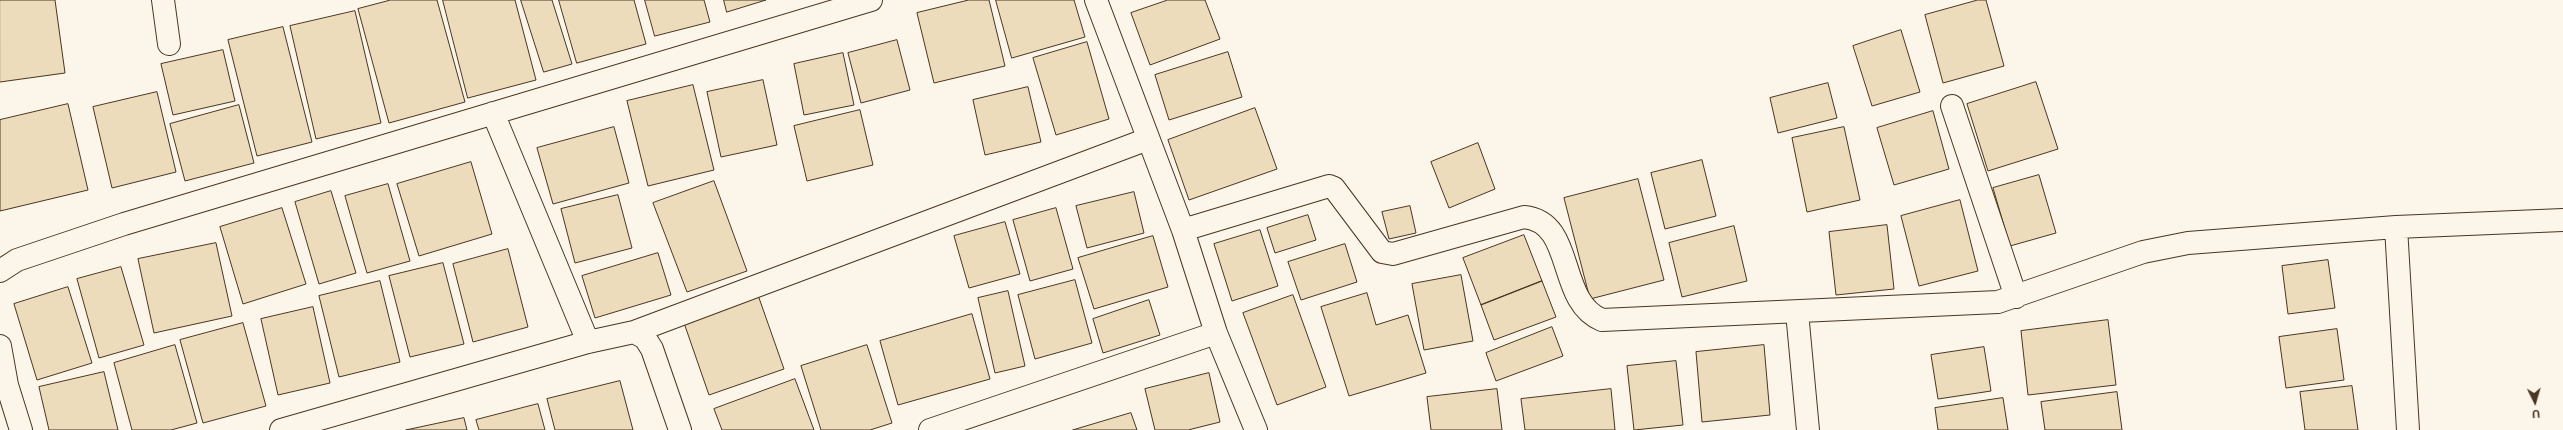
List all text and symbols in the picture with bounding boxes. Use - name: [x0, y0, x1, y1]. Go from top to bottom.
- north arrow: [2515, 382, 2555, 422]
- text: U: [2531, 407, 2541, 421]

